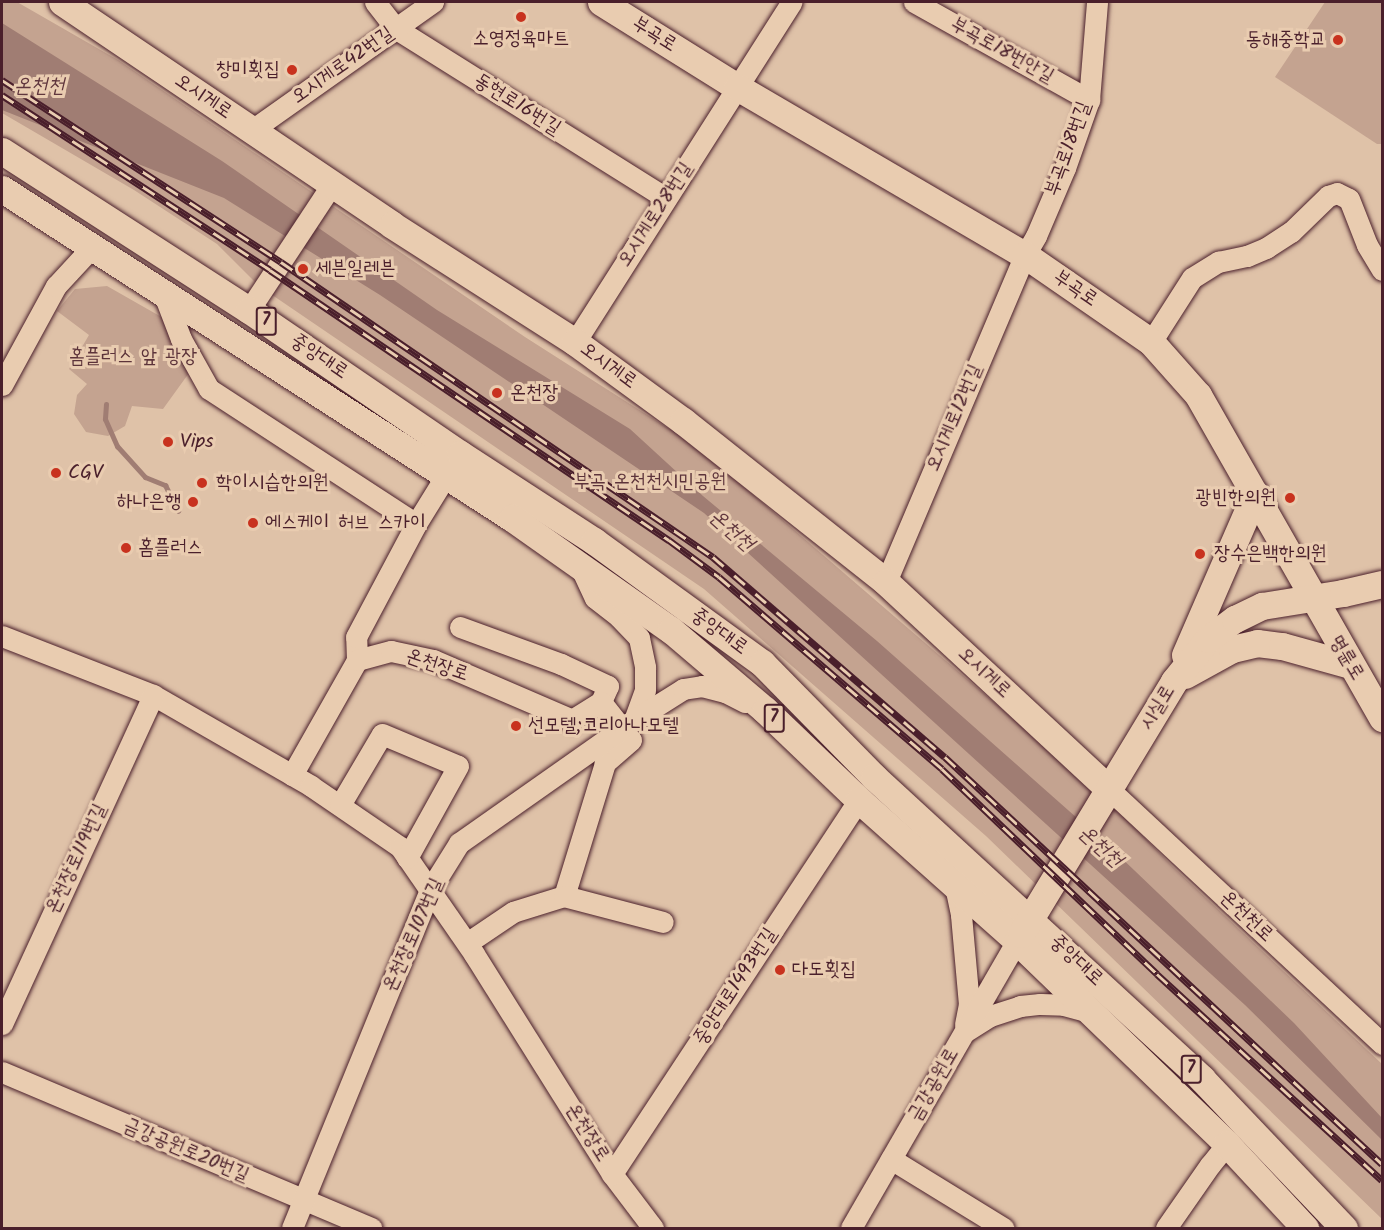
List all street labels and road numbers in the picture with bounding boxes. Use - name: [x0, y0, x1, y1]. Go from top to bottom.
- street label: 부곡로: [627, 12, 681, 58]
- street label: 부곡로18번안길: [946, 13, 1058, 89]
- street label: 오시게로42번길: [287, 22, 399, 110]
- street label: 오시게로: [170, 69, 236, 125]
- street label: 동현로16번길: [469, 69, 565, 141]
- street label: 부곡로18번길: [1041, 98, 1097, 200]
- street label: 오시게로28번길: [613, 158, 699, 272]
- street label: 부곡로: [1048, 266, 1102, 312]
- road number: 7: [256, 306, 276, 336]
- street label: 중앙대로: [286, 329, 352, 385]
- street label: 오시게로: [575, 337, 641, 395]
- street label: 오시게로12번길: [922, 361, 988, 475]
- street label: 중앙대로: [686, 603, 752, 661]
- street label: 명륜로: [1323, 631, 1369, 685]
- street label: 오시게로: [952, 642, 1016, 704]
- street label: 온천장로: [403, 645, 471, 687]
- street label: 시실로: [1135, 681, 1181, 735]
- road number: 7: [764, 703, 784, 733]
- street label: 온천장로119번길: [41, 800, 113, 918]
- street label: 온천장로107번길: [378, 874, 450, 996]
- street label: 온천천로: [1214, 886, 1278, 948]
- street label: 중앙대로1493번길: [689, 924, 783, 1050]
- street label: 중앙대로: [1044, 930, 1108, 992]
- street label: 금강공원로: [903, 1044, 965, 1126]
- road number: 7: [1180, 1054, 1202, 1084]
- street label: 온천장로: [560, 1099, 614, 1167]
- street label: 금강공원로20번길: [120, 1114, 252, 1188]

